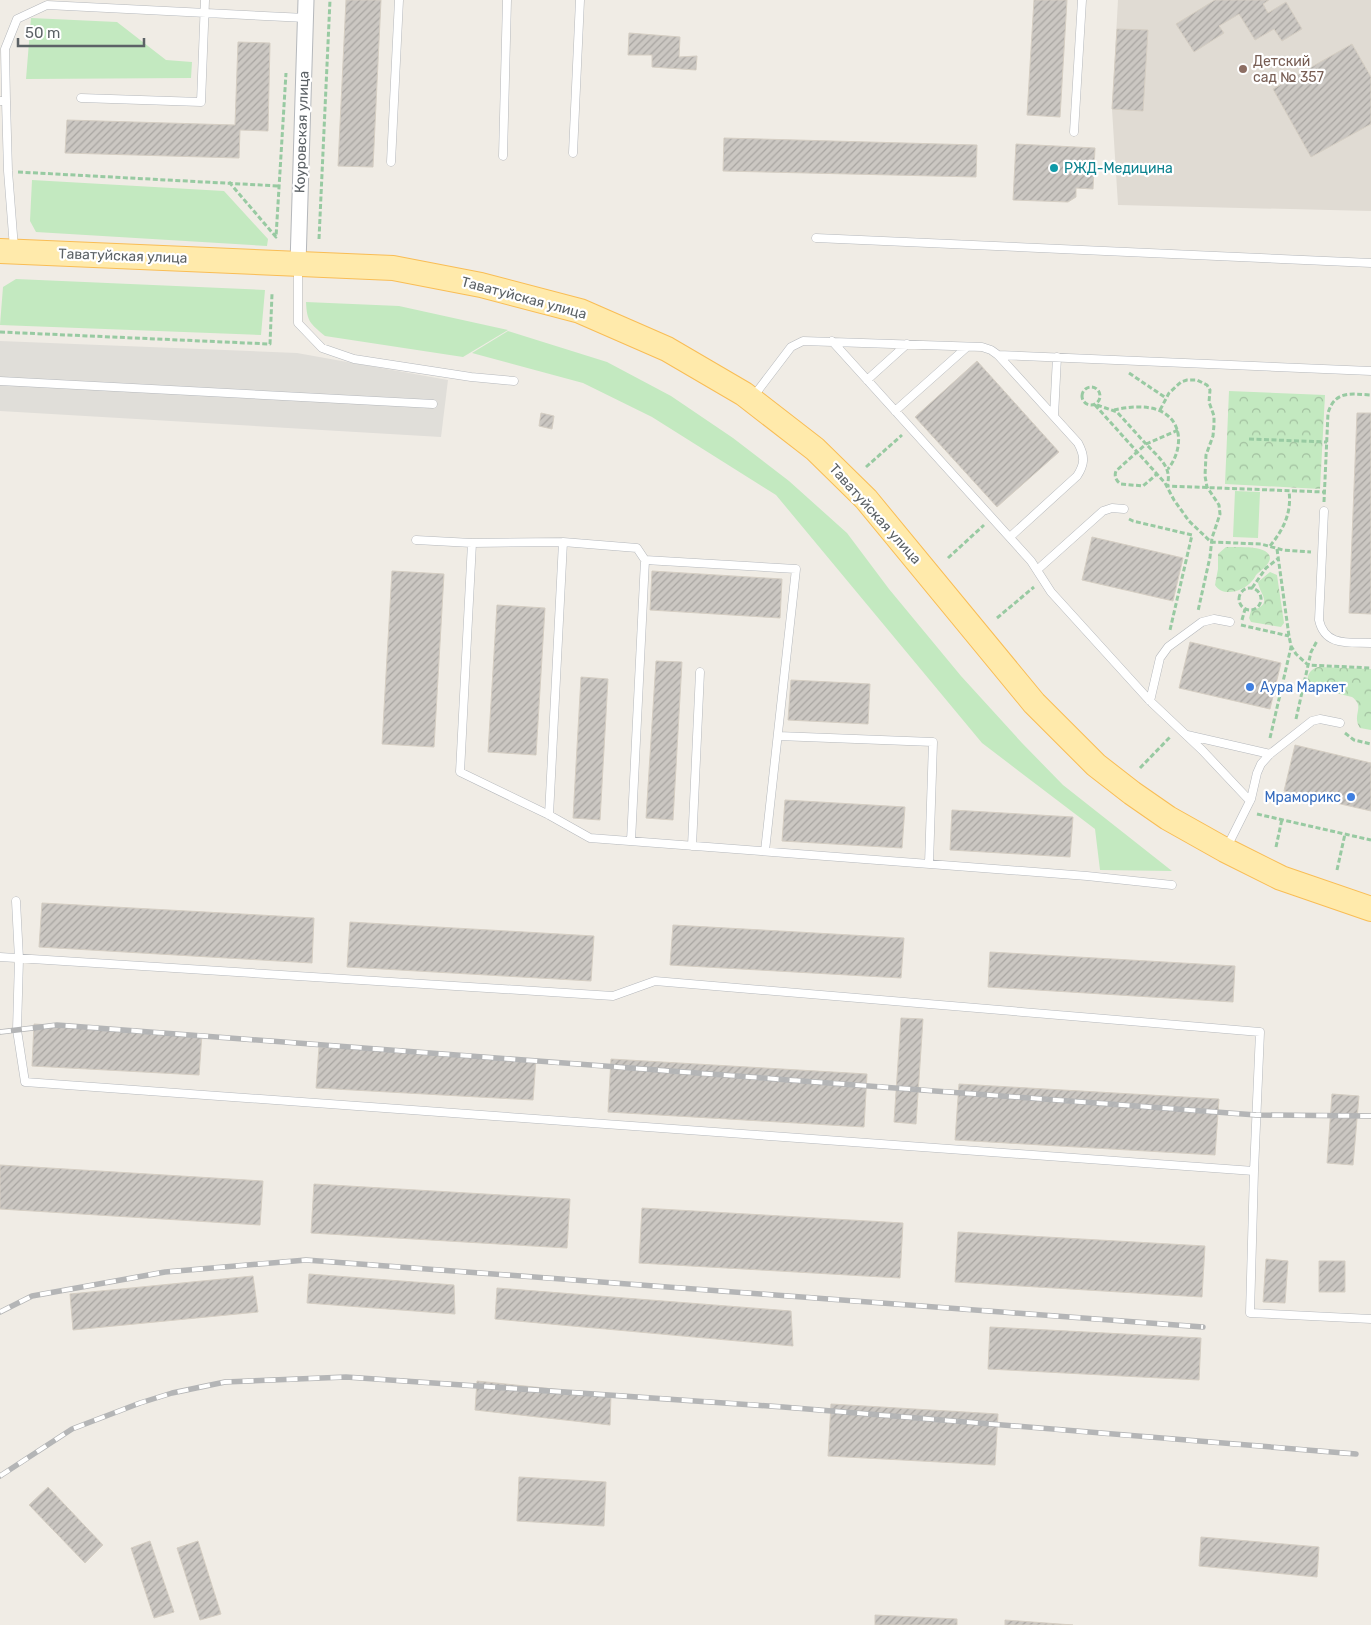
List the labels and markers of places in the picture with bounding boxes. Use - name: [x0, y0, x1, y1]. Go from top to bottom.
- place label: Детский сад № 357: [1253, 53, 1324, 86]
- marker: Детский сад № 357: [1237, 63, 1249, 75]
- place label: РЖД-Медицина: [1064, 160, 1173, 177]
- marker: РЖД-Медицина: [1048, 162, 1060, 174]
- place label: Аура Маркет: [1260, 679, 1346, 696]
- marker: Аура Маркет: [1244, 681, 1256, 693]
- place label: Мраморикс: [1264, 789, 1341, 806]
- marker: Мраморикс: [1345, 791, 1357, 803]

